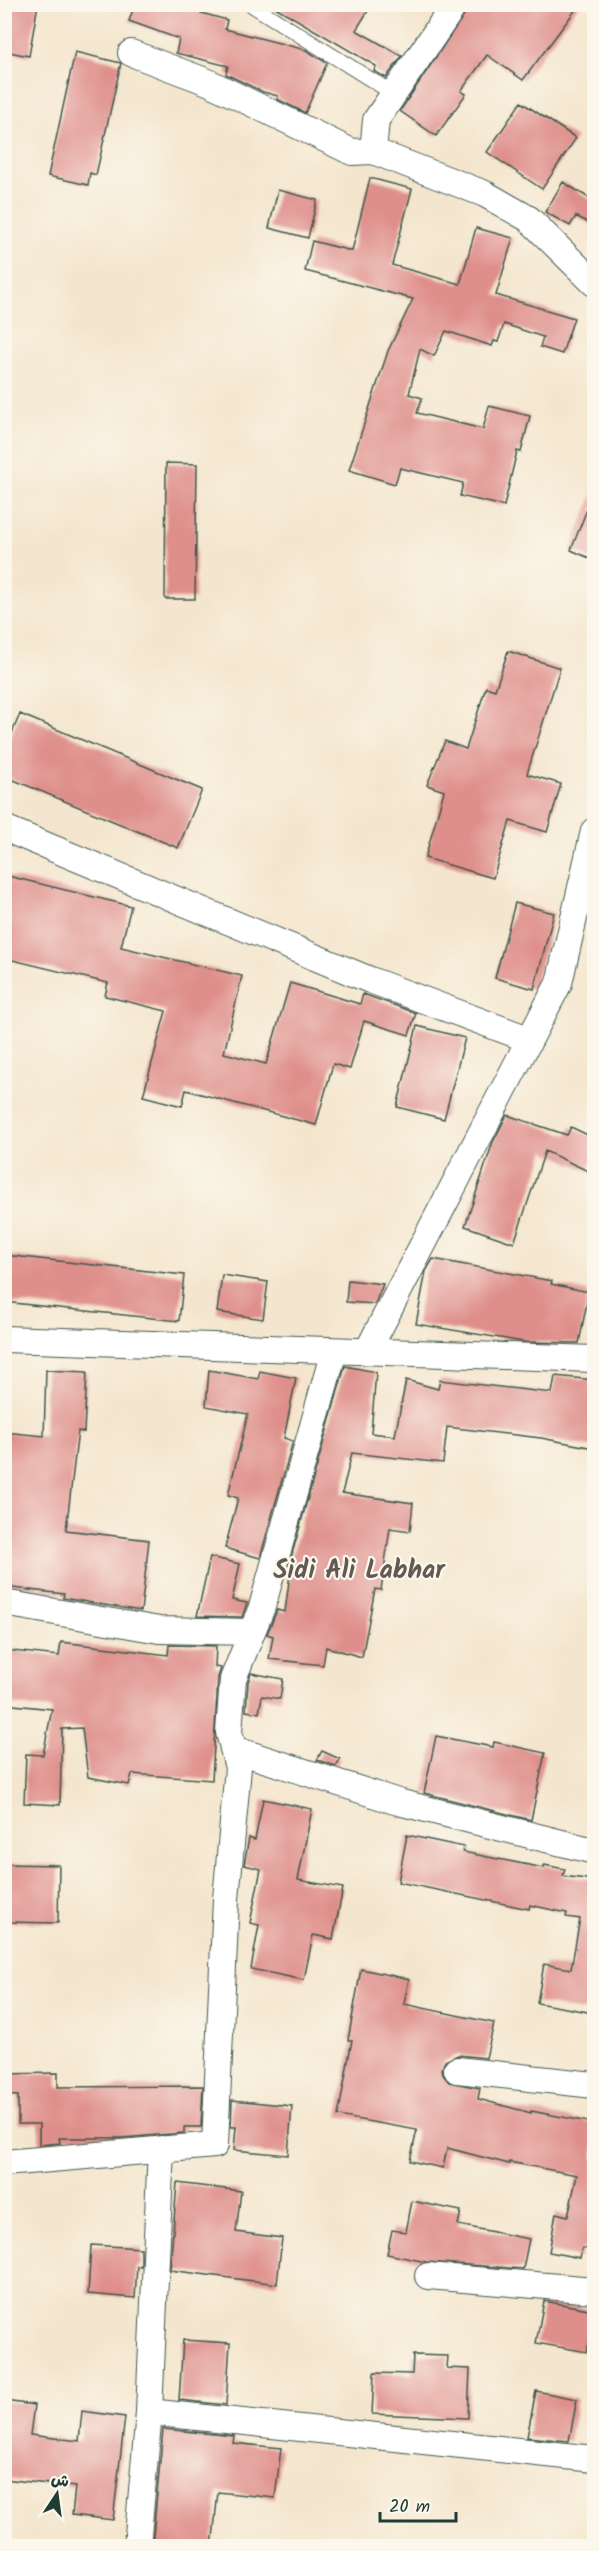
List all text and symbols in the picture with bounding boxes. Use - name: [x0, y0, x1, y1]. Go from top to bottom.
- district label: Sidi Ali Labhar: [273, 1550, 446, 1592]
- north arrow: [27, 2464, 87, 2524]
- text: ش: [49, 2467, 71, 2495]
- scale bar: [380, 2485, 456, 2523]
- text: 20 m: [389, 2493, 430, 2522]

